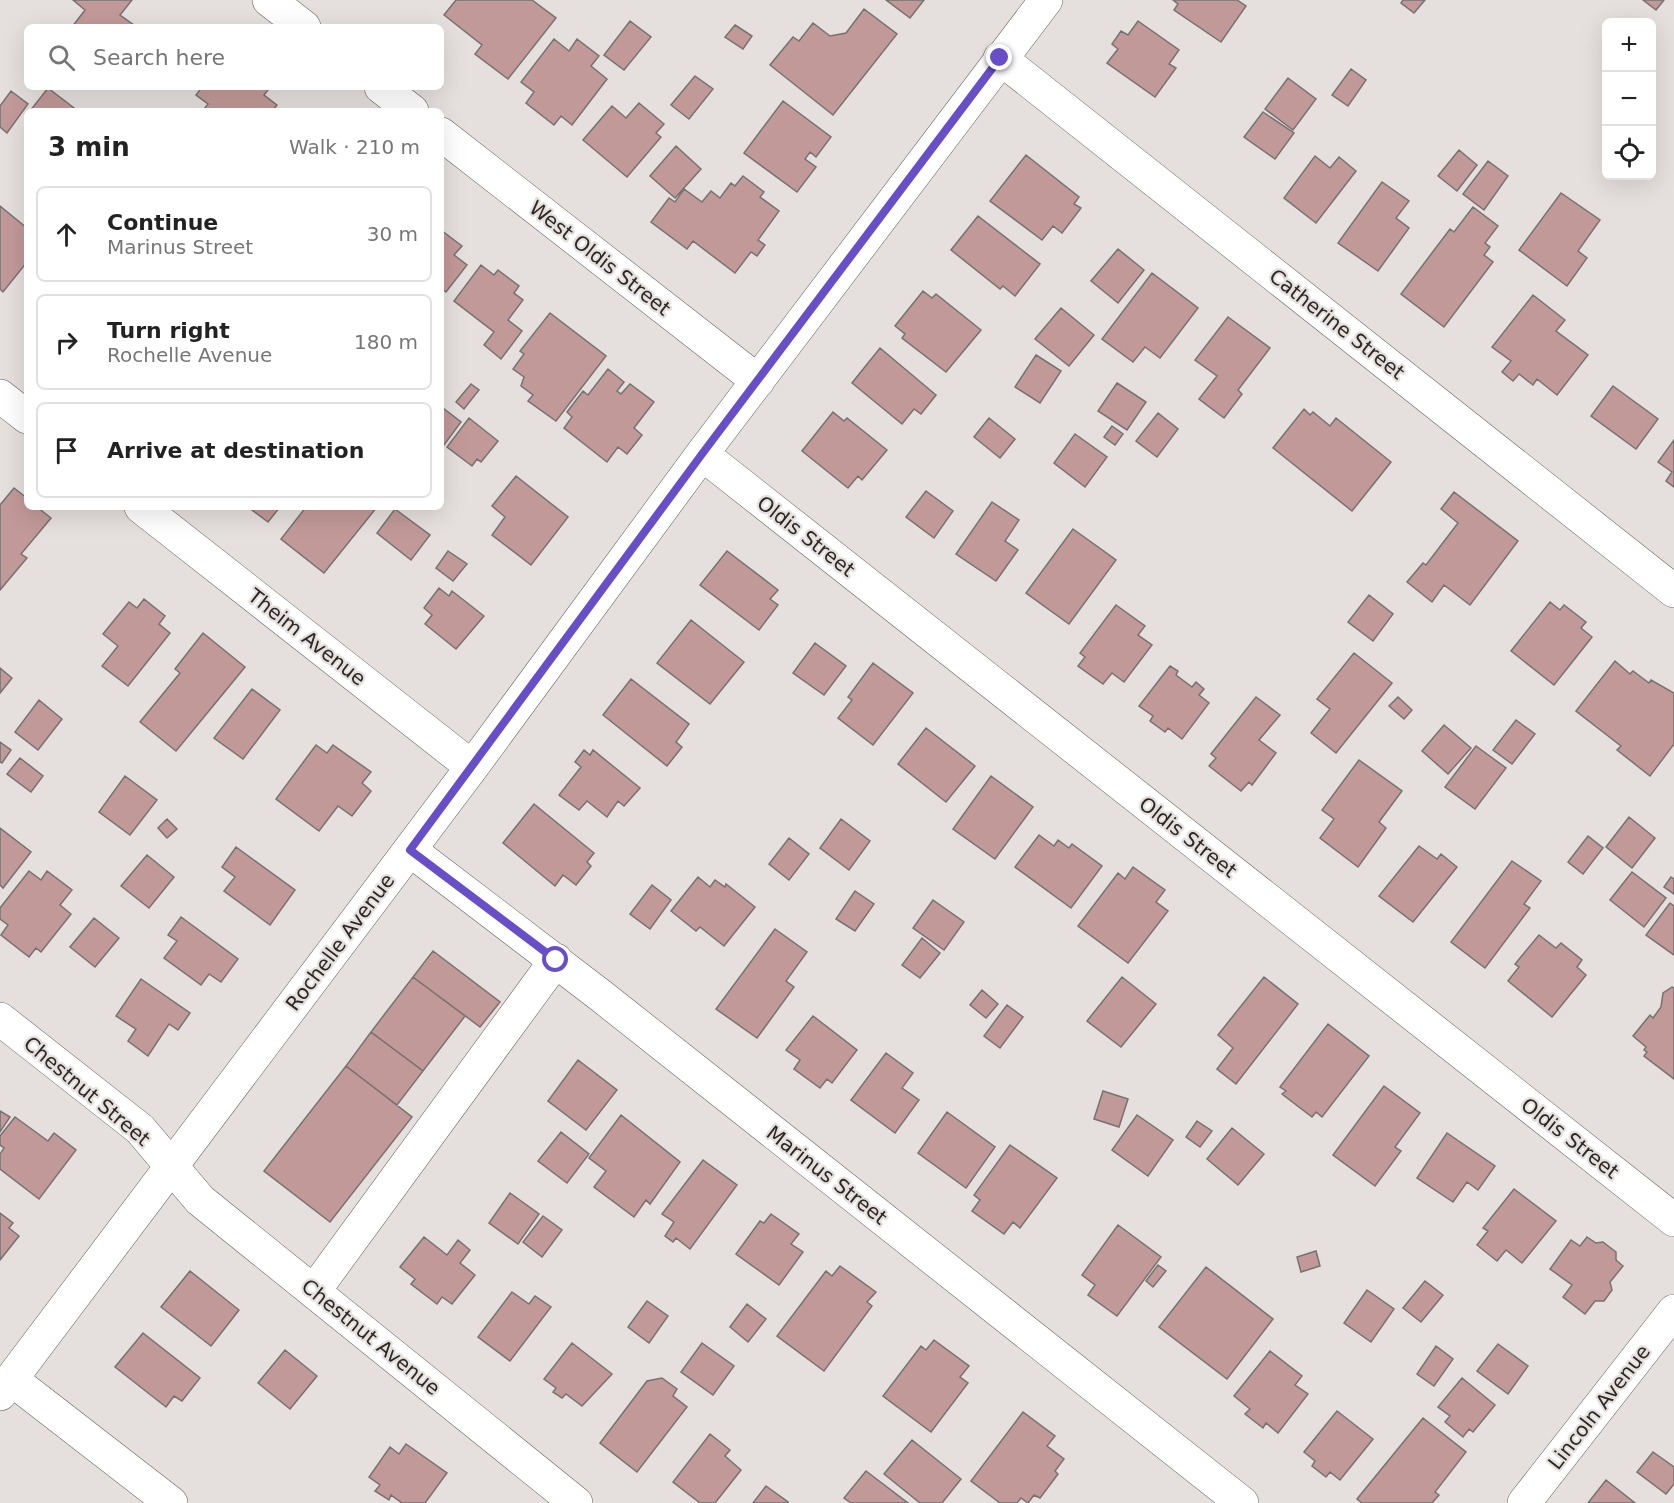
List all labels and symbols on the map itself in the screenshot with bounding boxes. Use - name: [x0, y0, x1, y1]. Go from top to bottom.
- route end: [986, 44, 1012, 70]
- street label: West Oldis Street: [525, 195, 676, 321]
- street label: Catherine Street: [1265, 264, 1409, 384]
- street label: Oldis Street: [752, 490, 860, 582]
- street label: Theim Avenue: [243, 583, 371, 690]
- street label: Oldis Street: [1134, 791, 1242, 883]
- street label: Rochelle Avenue: [281, 869, 399, 1015]
- route start: [542, 946, 568, 972]
- street label: Chestnut Street: [19, 1031, 155, 1151]
- street label: Oldis Street: [1516, 1092, 1624, 1184]
- street label: Marinus Street: [762, 1121, 892, 1230]
- street label: Chestnut Avenue: [297, 1274, 445, 1400]
- street label: Lincoln Avenue: [1543, 1340, 1655, 1474]

